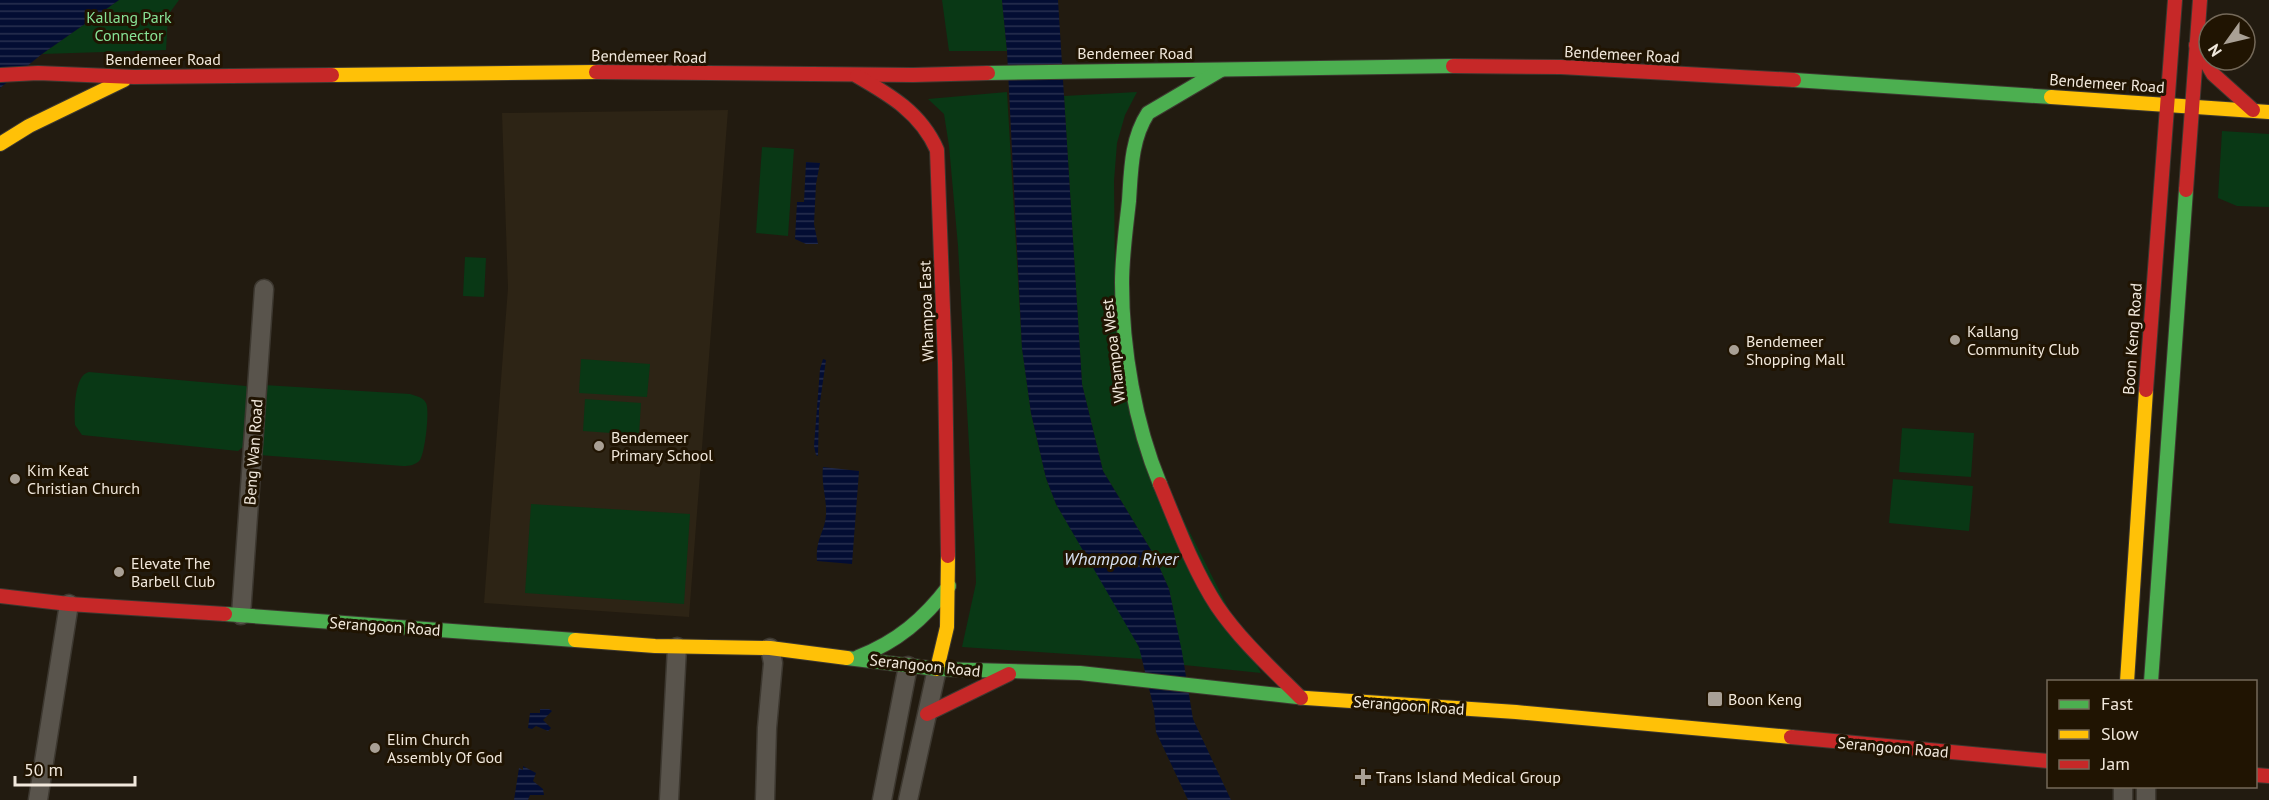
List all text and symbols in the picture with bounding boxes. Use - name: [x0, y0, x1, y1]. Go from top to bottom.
- park label: Kallang Park Connector: [86, 7, 172, 45]
- north arrow: [2197, 12, 2257, 72]
- text: N: [2203, 40, 2226, 60]
- street label: Bendemeer Road: [1564, 41, 1680, 67]
- street label: Bendemeer Road: [1077, 43, 1193, 63]
- street label: Bendemeer Road: [591, 45, 707, 67]
- street label: Bendemeer Road: [105, 49, 221, 69]
- street label: Bendemeer Road: [2049, 69, 2165, 97]
- street label: Whampoa East: [914, 260, 938, 362]
- street label: Boon Keng Road: [2118, 282, 2146, 396]
- street label: Whampoa West: [1097, 297, 1129, 404]
- place label: Kallang Community Club: [1967, 321, 2079, 359]
- place label: Bendemeer Shopping Mall: [1746, 331, 1845, 369]
- marker: Kallang Community Club: [1948, 333, 1962, 347]
- marker: Bendemeer Shopping Mall: [1727, 343, 1741, 357]
- street label: Beng Wan Road: [239, 398, 267, 506]
- place label: Bendemeer Primary School: [611, 427, 713, 465]
- marker: Bendemeer Primary School: [592, 439, 606, 453]
- place label: Kim Keat Christian Church: [27, 460, 140, 498]
- marker: Kim Keat Christian Church: [8, 472, 22, 486]
- water label: Whampoa River: [1064, 547, 1179, 570]
- place label: Elevate The Barbell Club: [131, 553, 215, 591]
- marker: Elevate The Barbell Club: [112, 565, 126, 579]
- street label: Serangoon Road: [329, 612, 441, 640]
- street label: Serangoon Road: [869, 649, 981, 681]
- legend: [2047, 680, 2257, 788]
- place label: Boon Keng: [1728, 689, 1802, 709]
- marker: Boon Keng: [1706, 690, 1724, 708]
- street label: Serangoon Road: [1353, 691, 1465, 719]
- text: Fast: [2101, 692, 2133, 715]
- text: Slow: [2101, 722, 2139, 745]
- place label: Elim Church Assembly Of God: [387, 729, 503, 767]
- street label: Serangoon Road: [1837, 732, 1949, 762]
- marker: Elim Church Assembly Of God: [368, 741, 382, 755]
- scale bar: [15, 749, 135, 787]
- text: Jam: [2100, 752, 2130, 775]
- text: 50 m: [24, 758, 63, 781]
- place label: Trans Island Medical Group: [1376, 767, 1561, 787]
- marker: Trans Island Medical Group: [1354, 768, 1372, 786]

